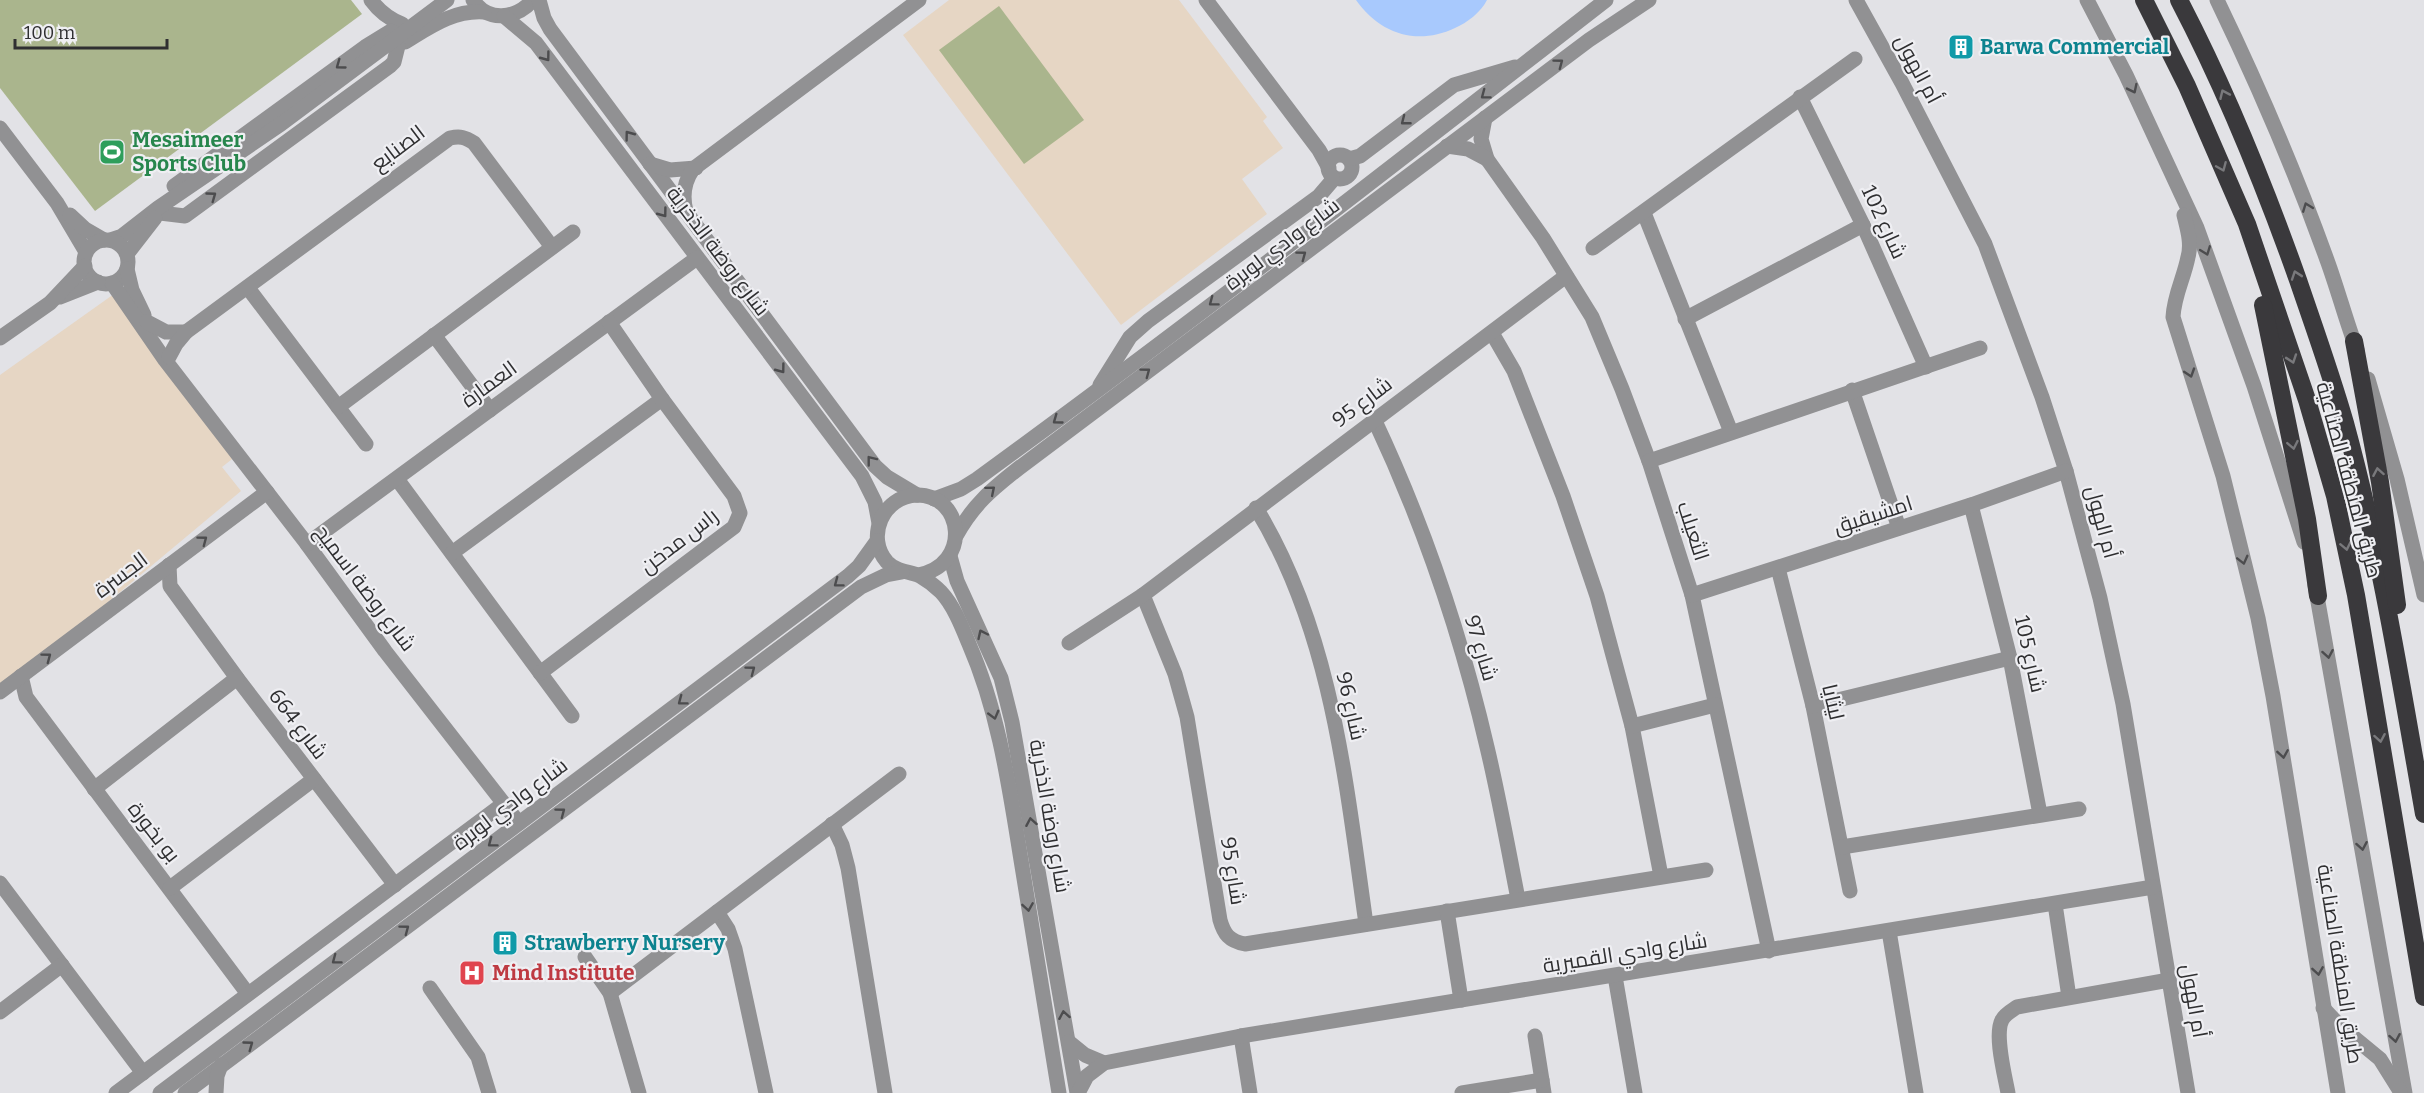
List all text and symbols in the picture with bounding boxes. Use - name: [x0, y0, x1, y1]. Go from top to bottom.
- scale bar: [15, 12, 166, 50]
- text: 100 m: [24, 22, 75, 44]
- street label: أم الهول: [1888, 30, 1947, 108]
- building icon: Barwa Commercial: [1946, 32, 1976, 62]
- place label: Barwa Commercial: [1980, 34, 2170, 60]
- one-way arrow: [539, 50, 550, 61]
- one-way arrow: [335, 58, 346, 69]
- one-way arrow: [1552, 59, 1563, 70]
- one-way arrow: [2125, 83, 2137, 94]
- one-way arrow: [1481, 88, 1492, 99]
- one-way arrow: [2219, 89, 2231, 100]
- one-way arrow: [1401, 114, 1412, 125]
- street label: الصنايع: [366, 119, 431, 177]
- place label: Mesaimeer Sports Club: [132, 127, 246, 177]
- one-way arrow: [625, 131, 636, 142]
- sports icon: Mesaimeer Sports Club: [97, 137, 127, 167]
- one-way arrow: [2215, 161, 2227, 172]
- street label: شارع روضة الذخرية: [660, 181, 775, 322]
- street label: شارع 102: [1855, 181, 1912, 263]
- one-way arrow: [206, 192, 217, 203]
- street label: شارع وادي لوبرة: [1219, 192, 1346, 298]
- one-way arrow: [2302, 202, 2314, 213]
- one-way arrow: [656, 206, 667, 217]
- one-way arrow: [2199, 246, 2212, 256]
- one-way arrow: [1295, 251, 1306, 262]
- one-way arrow: [2290, 270, 2303, 281]
- one-way arrow: [1209, 295, 1220, 306]
- one-way arrow: [2285, 353, 2298, 363]
- street label: العمارة: [456, 355, 522, 413]
- one-way arrow: [773, 362, 784, 373]
- one-way arrow: [2183, 367, 2195, 378]
- one-way arrow: [1139, 369, 1150, 380]
- street label: شارع 95: [1327, 371, 1398, 434]
- street label: طريق المنطقة الصناعية: [2310, 379, 2388, 581]
- one-way arrow: [1053, 412, 1064, 423]
- one-way arrow: [2286, 440, 2299, 450]
- one-way arrow: [868, 455, 879, 466]
- one-way arrow: [2372, 467, 2385, 477]
- street label: أم الهول: [2079, 483, 2124, 562]
- one-way arrow: [984, 486, 995, 497]
- street label: امشيقيق: [1830, 490, 1916, 540]
- street label: الثعيلب: [1671, 498, 1715, 564]
- street label: راس مدخن: [635, 502, 723, 580]
- street label: شارع روضة اسميح: [308, 519, 421, 657]
- one-way arrow: [196, 536, 207, 547]
- one-way arrow: [2338, 541, 2351, 551]
- street label: الجسرة: [89, 546, 153, 604]
- one-way arrow: [2236, 555, 2249, 565]
- one-way arrow: [833, 576, 844, 587]
- street label: شارع 97: [1458, 612, 1503, 684]
- street label: شارع 105: [2008, 613, 2051, 695]
- one-way arrow: [977, 630, 989, 641]
- one-way arrow: [2321, 648, 2334, 658]
- one-way arrow: [40, 653, 51, 664]
- one-way arrow: [744, 666, 755, 677]
- street label: شارع 96: [1330, 669, 1371, 743]
- street label: ليثايا: [1816, 681, 1850, 723]
- street label: شارع 664: [262, 683, 333, 765]
- one-way arrow: [677, 693, 688, 704]
- one-way arrow: [987, 709, 999, 720]
- one-way arrow: [2374, 733, 2386, 742]
- street label: شارع روضة الذخرية: [1023, 737, 1076, 895]
- one-way arrow: [2276, 749, 2288, 758]
- street label: شارع وادي لوبرة: [447, 752, 574, 858]
- street label: بو بخورة: [122, 796, 186, 868]
- one-way arrow: [554, 808, 565, 819]
- one-way arrow: [1025, 818, 1038, 828]
- street label: شارع 95: [1214, 835, 1251, 907]
- one-way arrow: [488, 836, 499, 847]
- one-way arrow: [2355, 840, 2368, 850]
- street label: طريق المنطقة الصناعية: [2311, 862, 2369, 1066]
- one-way arrow: [1022, 902, 1034, 911]
- one-way arrow: [398, 925, 409, 936]
- street label: شارع وادي القميرية: [1541, 927, 1710, 982]
- building icon: Strawberry Nursery: [490, 928, 520, 958]
- place label: Strawberry Nursery: [524, 930, 725, 956]
- one-way arrow: [332, 953, 343, 964]
- hospital icon: Mind Institute: [457, 958, 487, 988]
- place label: Mind Institute: [492, 960, 635, 986]
- street label: أم الهول: [2174, 962, 2213, 1040]
- one-way arrow: [2311, 966, 2323, 976]
- one-way arrow: [1058, 1010, 1071, 1020]
- one-way arrow: [2388, 1032, 2401, 1042]
- one-way arrow: [242, 1041, 253, 1052]

